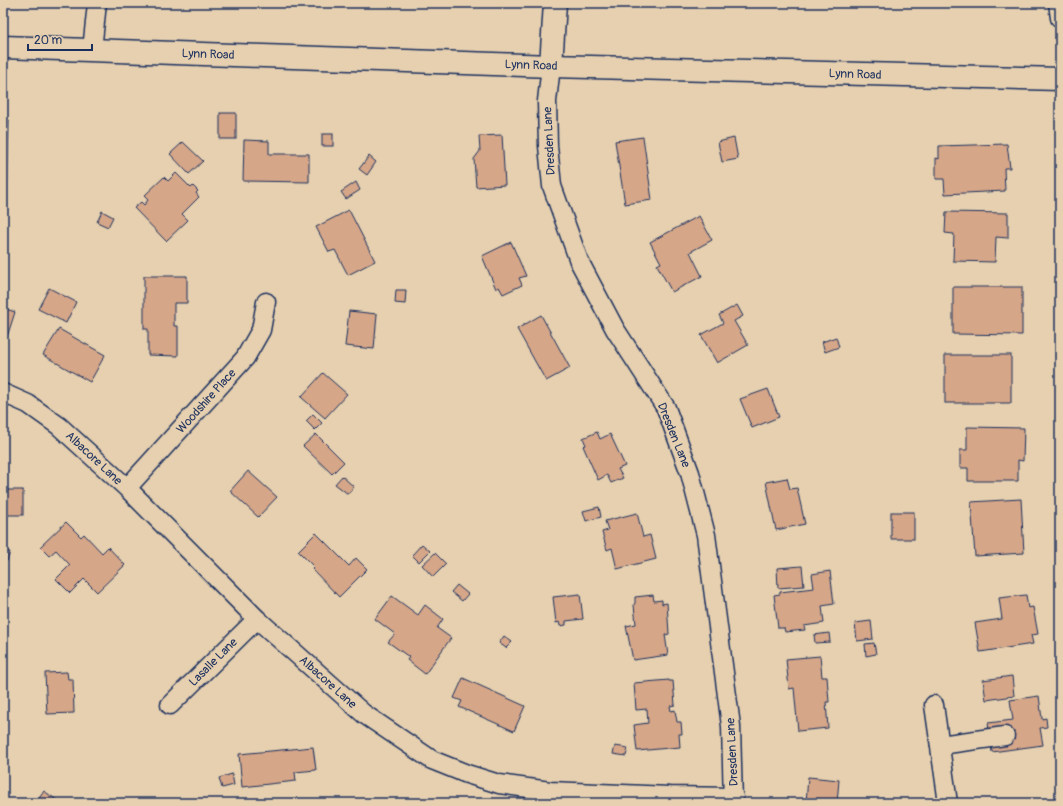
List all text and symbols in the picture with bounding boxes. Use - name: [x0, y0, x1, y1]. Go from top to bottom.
- scale bar: [28, 26, 92, 52]
- text: 20 m: [34, 33, 63, 48]
- street label: Lynn Road: [181, 46, 235, 63]
- street label: Lynn Road: [504, 57, 558, 74]
- street label: Lynn Road: [828, 66, 882, 83]
- street label: Dresden Lane: [540, 106, 559, 176]
- street label: Woodshire Place: [173, 366, 239, 437]
- street label: Dresden Lane: [654, 401, 693, 470]
- street label: Albacore Lane: [62, 428, 125, 488]
- street label: Lasalle Lane: [186, 635, 241, 690]
- street label: Albacore Lane: [296, 653, 359, 712]
- street label: Dresden Lane: [723, 717, 742, 787]

